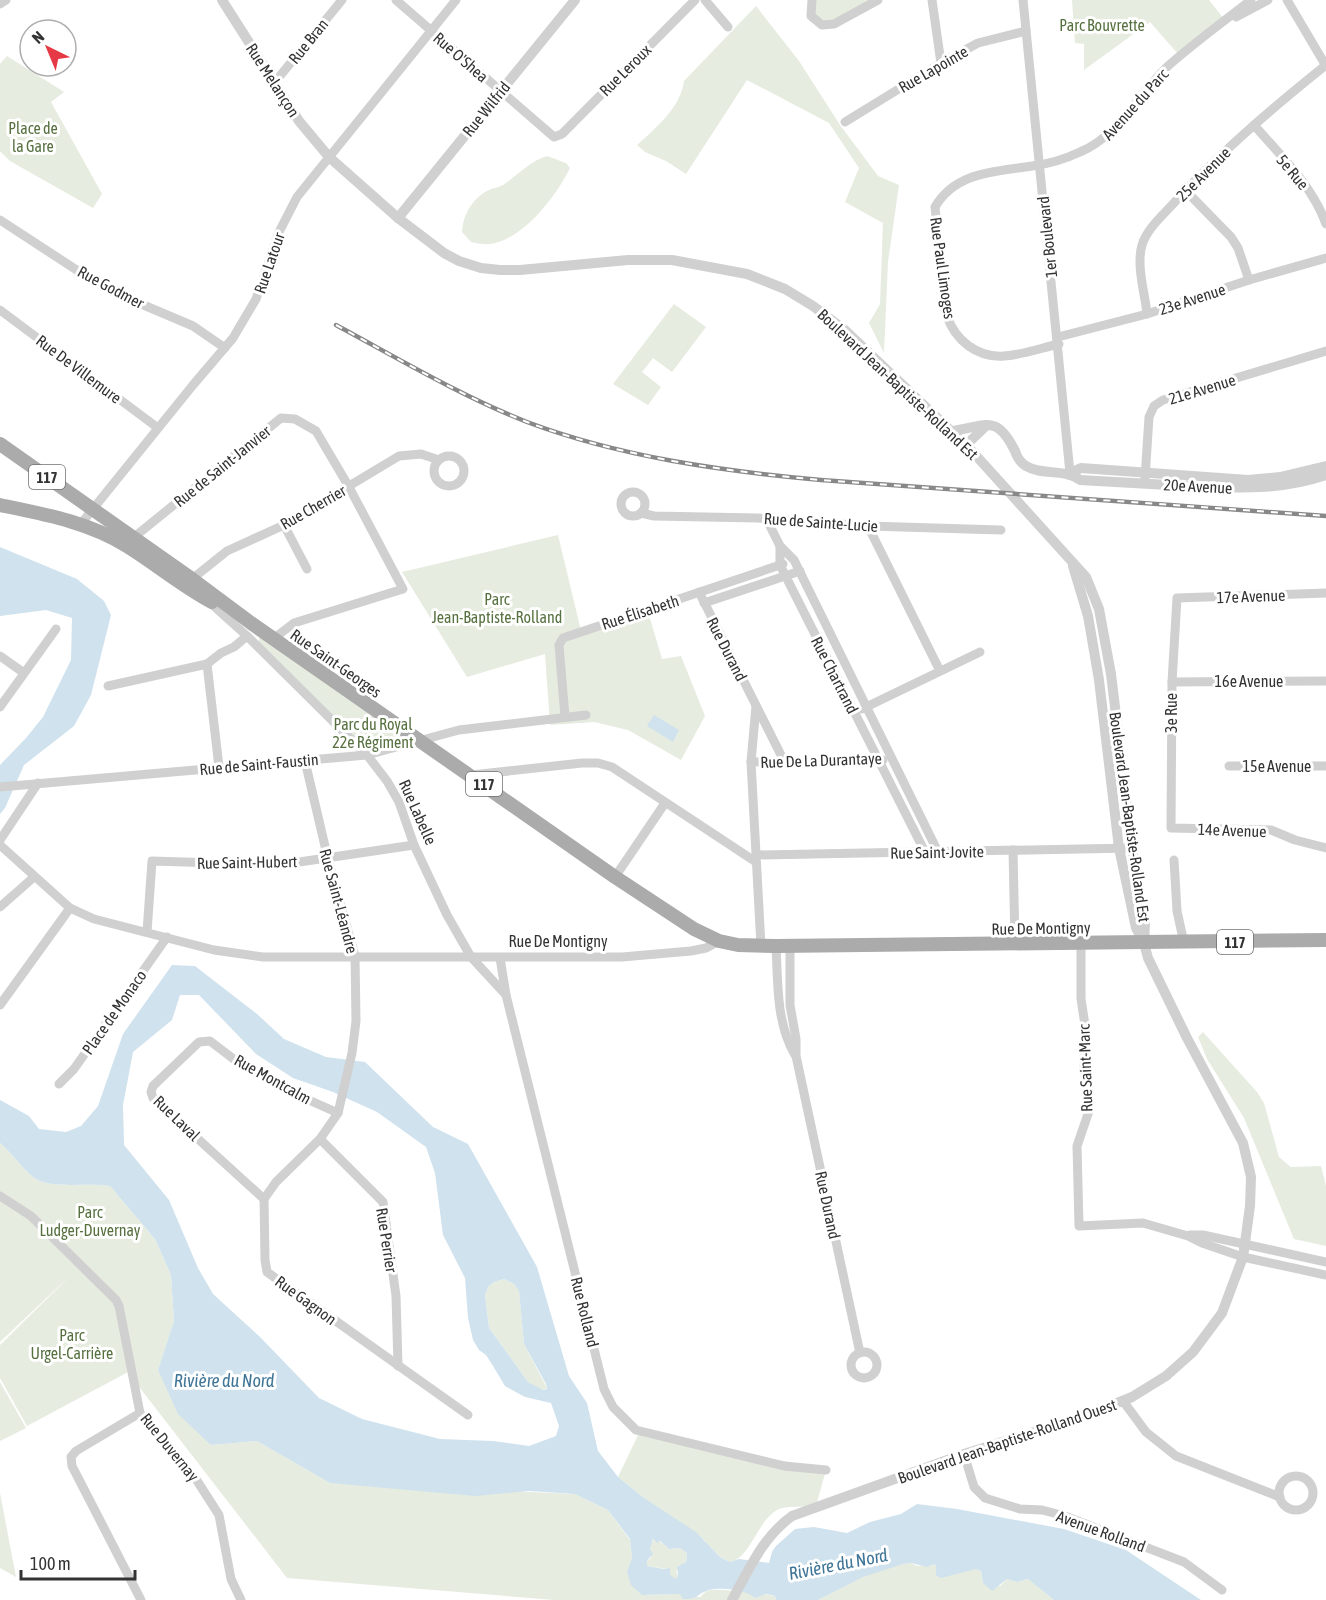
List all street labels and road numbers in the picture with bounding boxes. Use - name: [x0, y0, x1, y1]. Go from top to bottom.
- street label: Rue Bran: [285, 15, 331, 67]
- street label: Rue O'Shea: [430, 28, 492, 86]
- street label: Rue Melançon: [242, 40, 303, 121]
- street label: Rue Leroux: [596, 40, 655, 99]
- street label: Rue Lapointe: [895, 42, 971, 97]
- street label: Avenue du Parc: [1098, 65, 1172, 143]
- street label: Rue Wilfrid: [459, 78, 513, 140]
- street label: 25e Avenue: [1172, 143, 1234, 205]
- street label: 5e Rue: [1273, 151, 1313, 193]
- street label: 1er Boulevard: [1034, 195, 1060, 279]
- street label: Rue Paul Limoges: [926, 216, 959, 321]
- street label: Rue Latour: [250, 230, 288, 296]
- street label: Rue Godmer: [75, 262, 147, 312]
- street label: 23e Avenue: [1157, 280, 1227, 318]
- street label: Boulevard Jean-Baptiste-Rolland Est: [814, 305, 982, 464]
- street label: Rue De Villemure: [33, 331, 125, 407]
- street label: 21e Avenue: [1166, 370, 1238, 408]
- street label: Rue de Saint-Janvier: [170, 421, 274, 510]
- road number: 117: [29, 465, 65, 489]
- street label: 20e Avenue: [1163, 475, 1233, 497]
- street label: Rue Cherrier: [277, 481, 349, 533]
- street label: Rue de Sainte-Lucie: [763, 509, 879, 535]
- street label: 17e Avenue: [1216, 586, 1286, 606]
- street label: Rue Élisabeth: [599, 591, 681, 633]
- street label: Rue Durand: [703, 614, 751, 684]
- street label: Rue Saint-Georges: [287, 625, 385, 702]
- street label: Rue Chartrand: [808, 634, 862, 716]
- street label: 16e Avenue: [1215, 672, 1283, 690]
- street label: 3e Rue: [1162, 693, 1180, 733]
- street label: Boulevard Jean-Baptiste-Rolland Est: [1105, 711, 1154, 924]
- street label: Rue De La Durantaye: [760, 749, 882, 772]
- street label: Rue de Saint-Faustin: [199, 750, 319, 778]
- street label: 15e Avenue: [1243, 757, 1311, 775]
- road number: 117: [466, 772, 502, 796]
- street label: Rue Labelle: [396, 777, 440, 847]
- street label: 14e Avenue: [1197, 820, 1267, 840]
- street label: Rue Saint-Jovite: [890, 842, 984, 862]
- street label: Rue Saint-Léandre: [316, 847, 362, 955]
- street label: Rue Saint-Hubert: [197, 852, 298, 872]
- street label: Rue De Montigny: [991, 918, 1091, 939]
- road number: 117: [1217, 930, 1253, 954]
- street label: Rue De Montigny: [508, 932, 608, 951]
- street label: Place de Monaco: [78, 966, 150, 1058]
- street label: Rue Saint-Marc: [1074, 1024, 1096, 1112]
- street label: Rue Montcalm: [232, 1051, 314, 1107]
- street label: Rue Laval: [150, 1092, 204, 1145]
- street label: Rue Durand: [812, 1169, 844, 1241]
- street label: Rue Perrier: [373, 1206, 401, 1274]
- street label: Rue Gagnon: [271, 1272, 340, 1329]
- street label: Rue Rolland: [568, 1275, 602, 1349]
- street label: Boulevard Jean-Baptiste-Rolland Ouest: [895, 1395, 1119, 1488]
- street label: Rue Duvernay: [136, 1409, 203, 1485]
- street label: Avenue Rolland: [1054, 1507, 1148, 1555]

